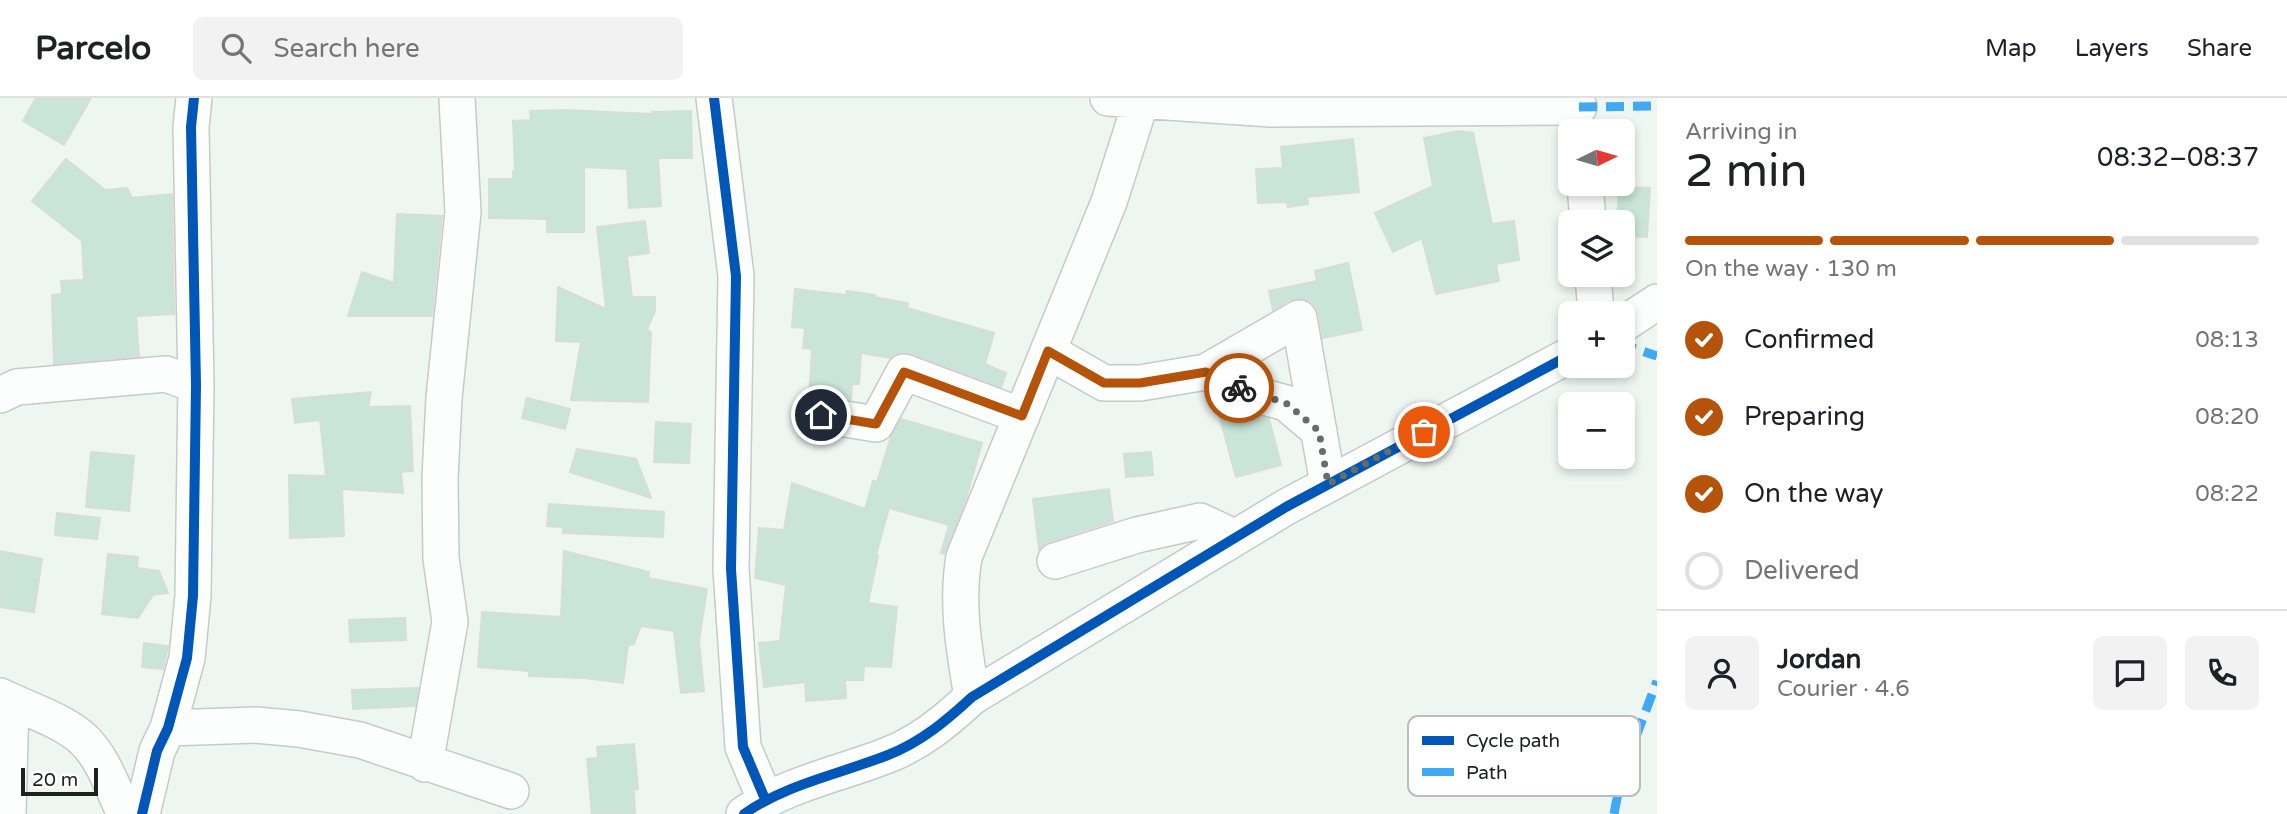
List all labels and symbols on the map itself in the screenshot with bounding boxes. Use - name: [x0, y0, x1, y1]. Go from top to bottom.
- north arrow: [1558, 119, 1634, 196]
- courier: [1204, 353, 1274, 423]
- pin: [791, 385, 851, 445]
- pin: [1394, 402, 1454, 462]
- legend: [1408, 716, 1640, 796]
- text: Cycle path: [1466, 730, 1560, 752]
- text: Path: [1466, 762, 1508, 784]
- scale bar: [21, 765, 98, 797]

